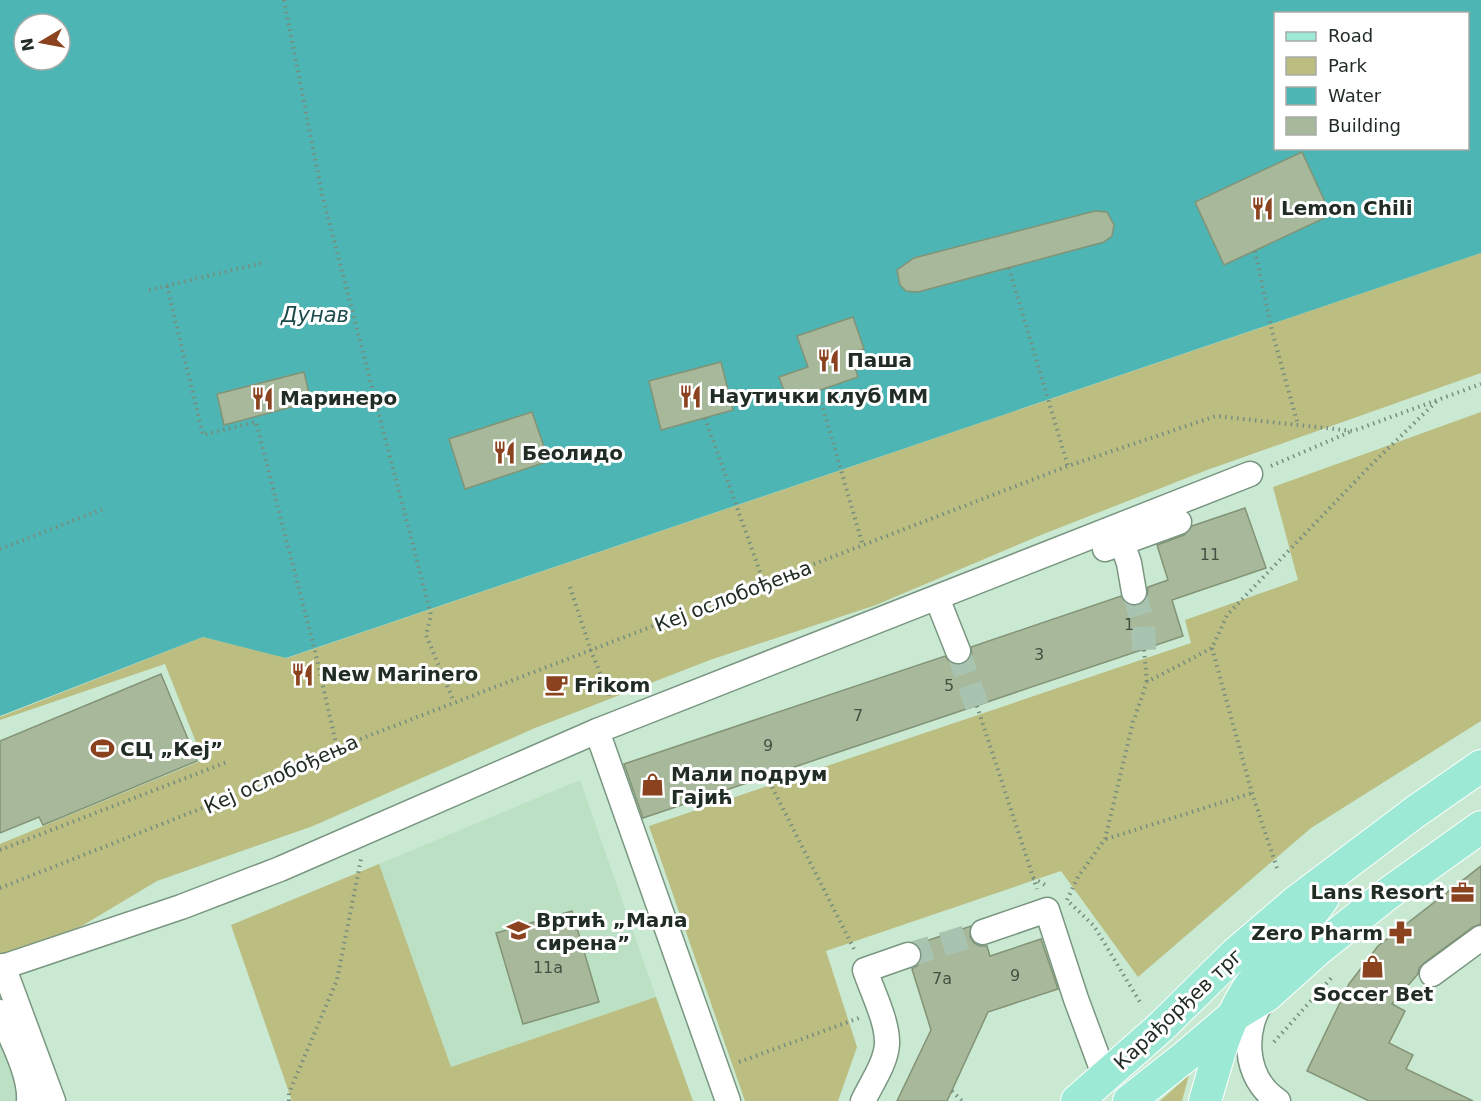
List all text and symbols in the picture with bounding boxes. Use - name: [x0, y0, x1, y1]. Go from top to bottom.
- north arrow: [12, 12, 72, 72]
- legend: [1274, 12, 1469, 150]
- text: Road: [1328, 25, 1373, 46]
- text: N: [17, 36, 38, 53]
- text: Park: [1328, 55, 1367, 76]
- text: Water: [1328, 85, 1382, 106]
- text: Building: [1328, 115, 1401, 136]
- restaurant icon: Lemon Chili: [1250, 195, 1276, 221]
- place label: Lemon Chili: [1281, 196, 1413, 220]
- water label: Дунав: [280, 303, 349, 327]
- restaurant icon: Паша: [816, 347, 842, 373]
- place label: Паша: [847, 348, 912, 372]
- restaurant icon: Наутички клуб ММ: [678, 383, 704, 409]
- place label: Наутички клуб ММ: [709, 384, 928, 408]
- restaurant icon: Маринеро: [249, 385, 275, 411]
- place label: Маринеро: [280, 386, 397, 410]
- restaurant icon: Беолидо: [491, 440, 517, 466]
- place label: Беолидо: [522, 441, 623, 465]
- house number: 11: [1200, 545, 1220, 564]
- street label: Кеј ослобођења: [651, 555, 815, 637]
- house number: 1: [1124, 615, 1134, 634]
- house number: 3: [1034, 645, 1044, 664]
- restaurant icon: New Marinero: [290, 661, 316, 687]
- place label: New Marinero: [321, 662, 478, 686]
- cafe icon: Frikom: [543, 672, 569, 698]
- place label: Frikom: [574, 673, 650, 697]
- house number: 5: [944, 676, 954, 695]
- house number: 7: [853, 706, 863, 725]
- street label: Кеј ослобођења: [200, 729, 362, 819]
- sports icon: СЦ „Кеј”: [89, 736, 115, 762]
- house number: 9: [763, 736, 773, 755]
- place label: СЦ „Кеј”: [120, 737, 223, 761]
- place label: Мали подрум Гајић: [671, 762, 827, 809]
- shop icon: Мали подрум Гајић: [640, 772, 666, 798]
- office icon: Lans Resort: [1449, 879, 1475, 905]
- place label: Lans Resort: [1311, 880, 1444, 904]
- place label: Вртић „Мала сирена”: [536, 908, 688, 955]
- school or university icon: Вртић „Мала сирена”: [505, 918, 531, 944]
- pharmacy icon: Zero Pharm: [1388, 920, 1414, 946]
- place label: Zero Pharm: [1251, 921, 1383, 945]
- street label: Карађорђев трг: [1109, 943, 1247, 1075]
- shop icon: Soccer Bet: [1360, 954, 1386, 980]
- house number: 11a: [533, 958, 563, 977]
- house number: 9: [1010, 966, 1020, 985]
- house number: 7a: [932, 969, 952, 988]
- place label: Soccer Bet: [1313, 982, 1434, 1006]

